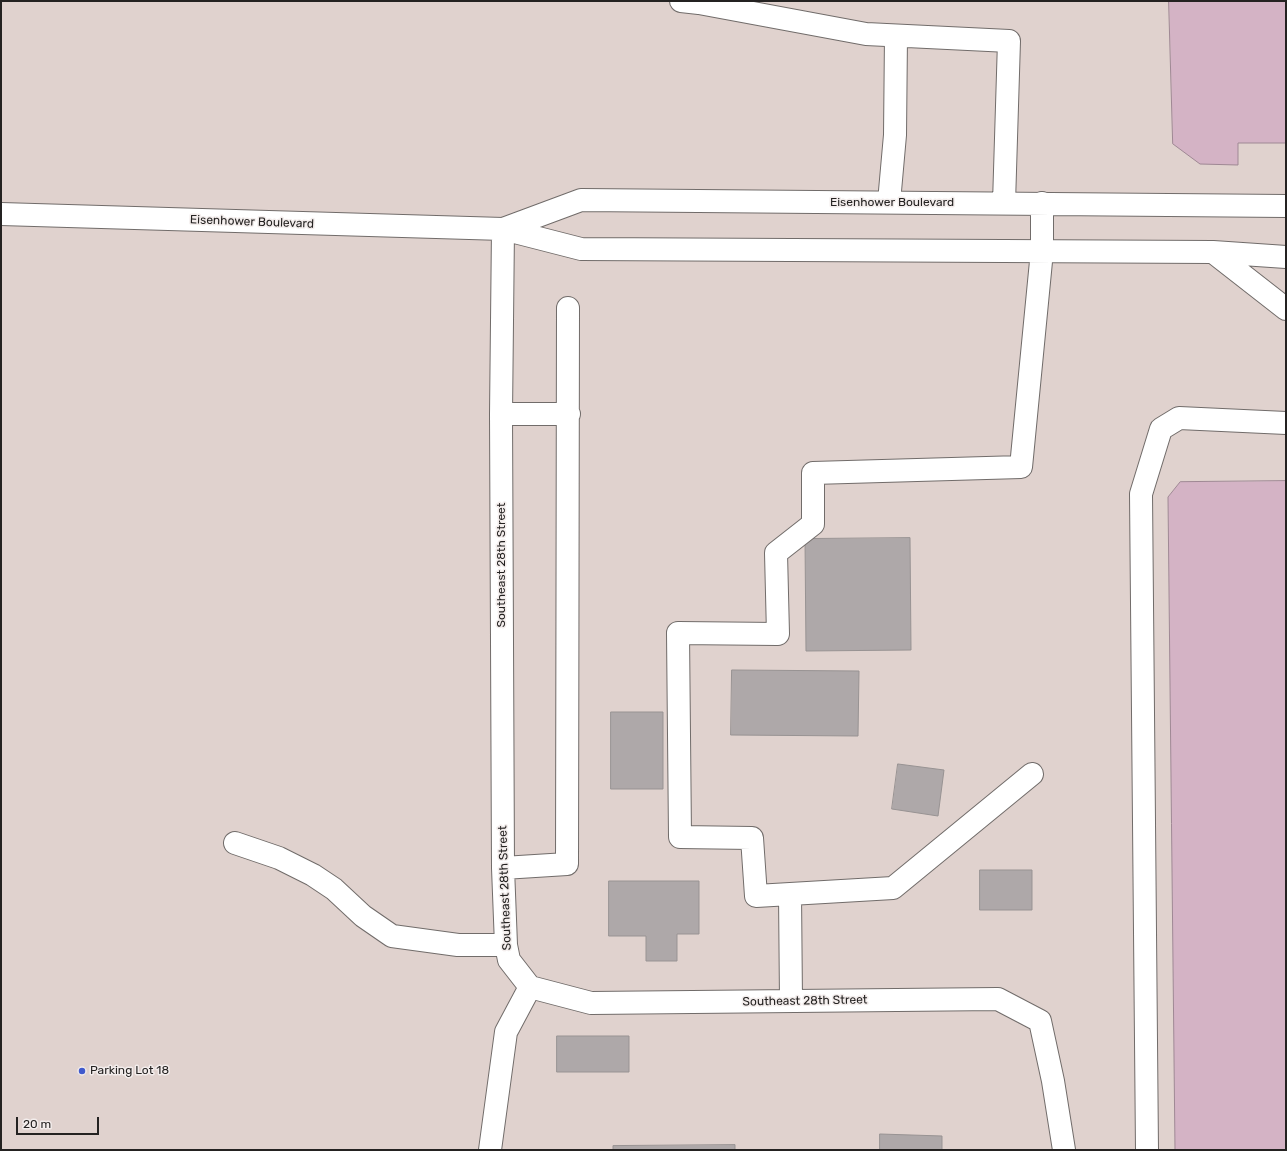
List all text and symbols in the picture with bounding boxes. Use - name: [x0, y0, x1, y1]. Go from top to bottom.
- street label: Eisenhower Boulevard: [830, 196, 954, 210]
- street label: Eisenhower Boulevard: [190, 213, 314, 231]
- street label: Southeast 28th Street: [495, 503, 509, 627]
- street label: Southeast 28th Street: [496, 825, 514, 951]
- street label: Southeast 28th Street: [742, 993, 868, 1009]
- place label: Parking Lot 18: [90, 1064, 169, 1078]
- marker: Parking Lot 18: [77, 1066, 87, 1076]
- scale bar: [18, 1109, 101, 1135]
- text: 20 m: [23, 1117, 51, 1131]

